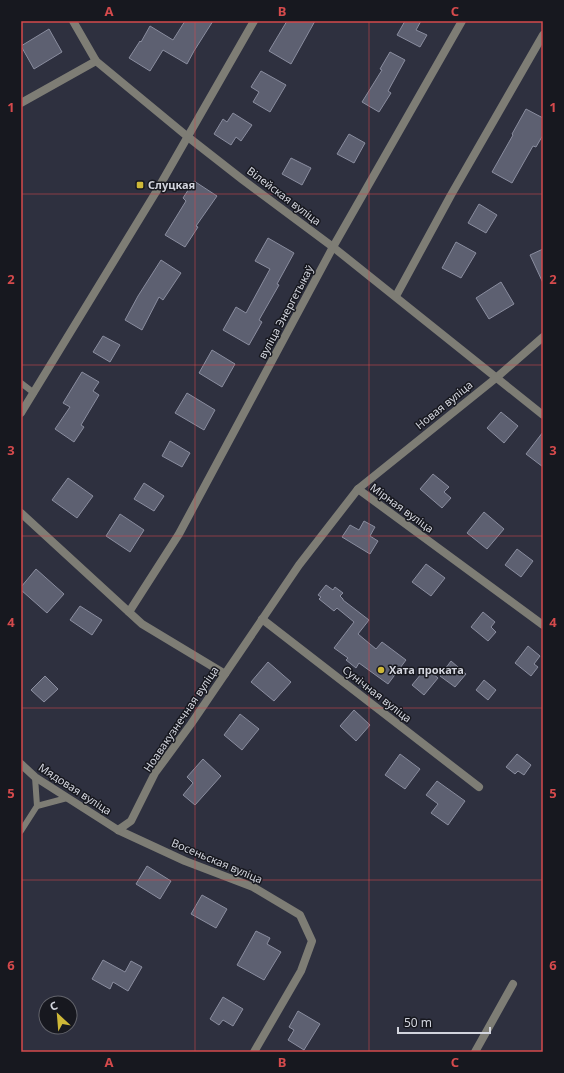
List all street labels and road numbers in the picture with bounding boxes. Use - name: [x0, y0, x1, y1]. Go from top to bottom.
- street label: Вілейская вуліца: [244, 163, 324, 228]
- street label: вуліца Энергетыкаў: [254, 262, 317, 361]
- street label: Новая вуліца: [412, 377, 475, 432]
- street label: Мірная вуліца: [368, 480, 437, 536]
- street label: Сунічная вуліца: [340, 662, 415, 725]
- street label: Ноавакузнечная вуліца: [140, 663, 222, 775]
- street label: Мядовая вуліца: [36, 759, 115, 818]
- street label: Восеньская вуліца: [169, 835, 265, 886]

